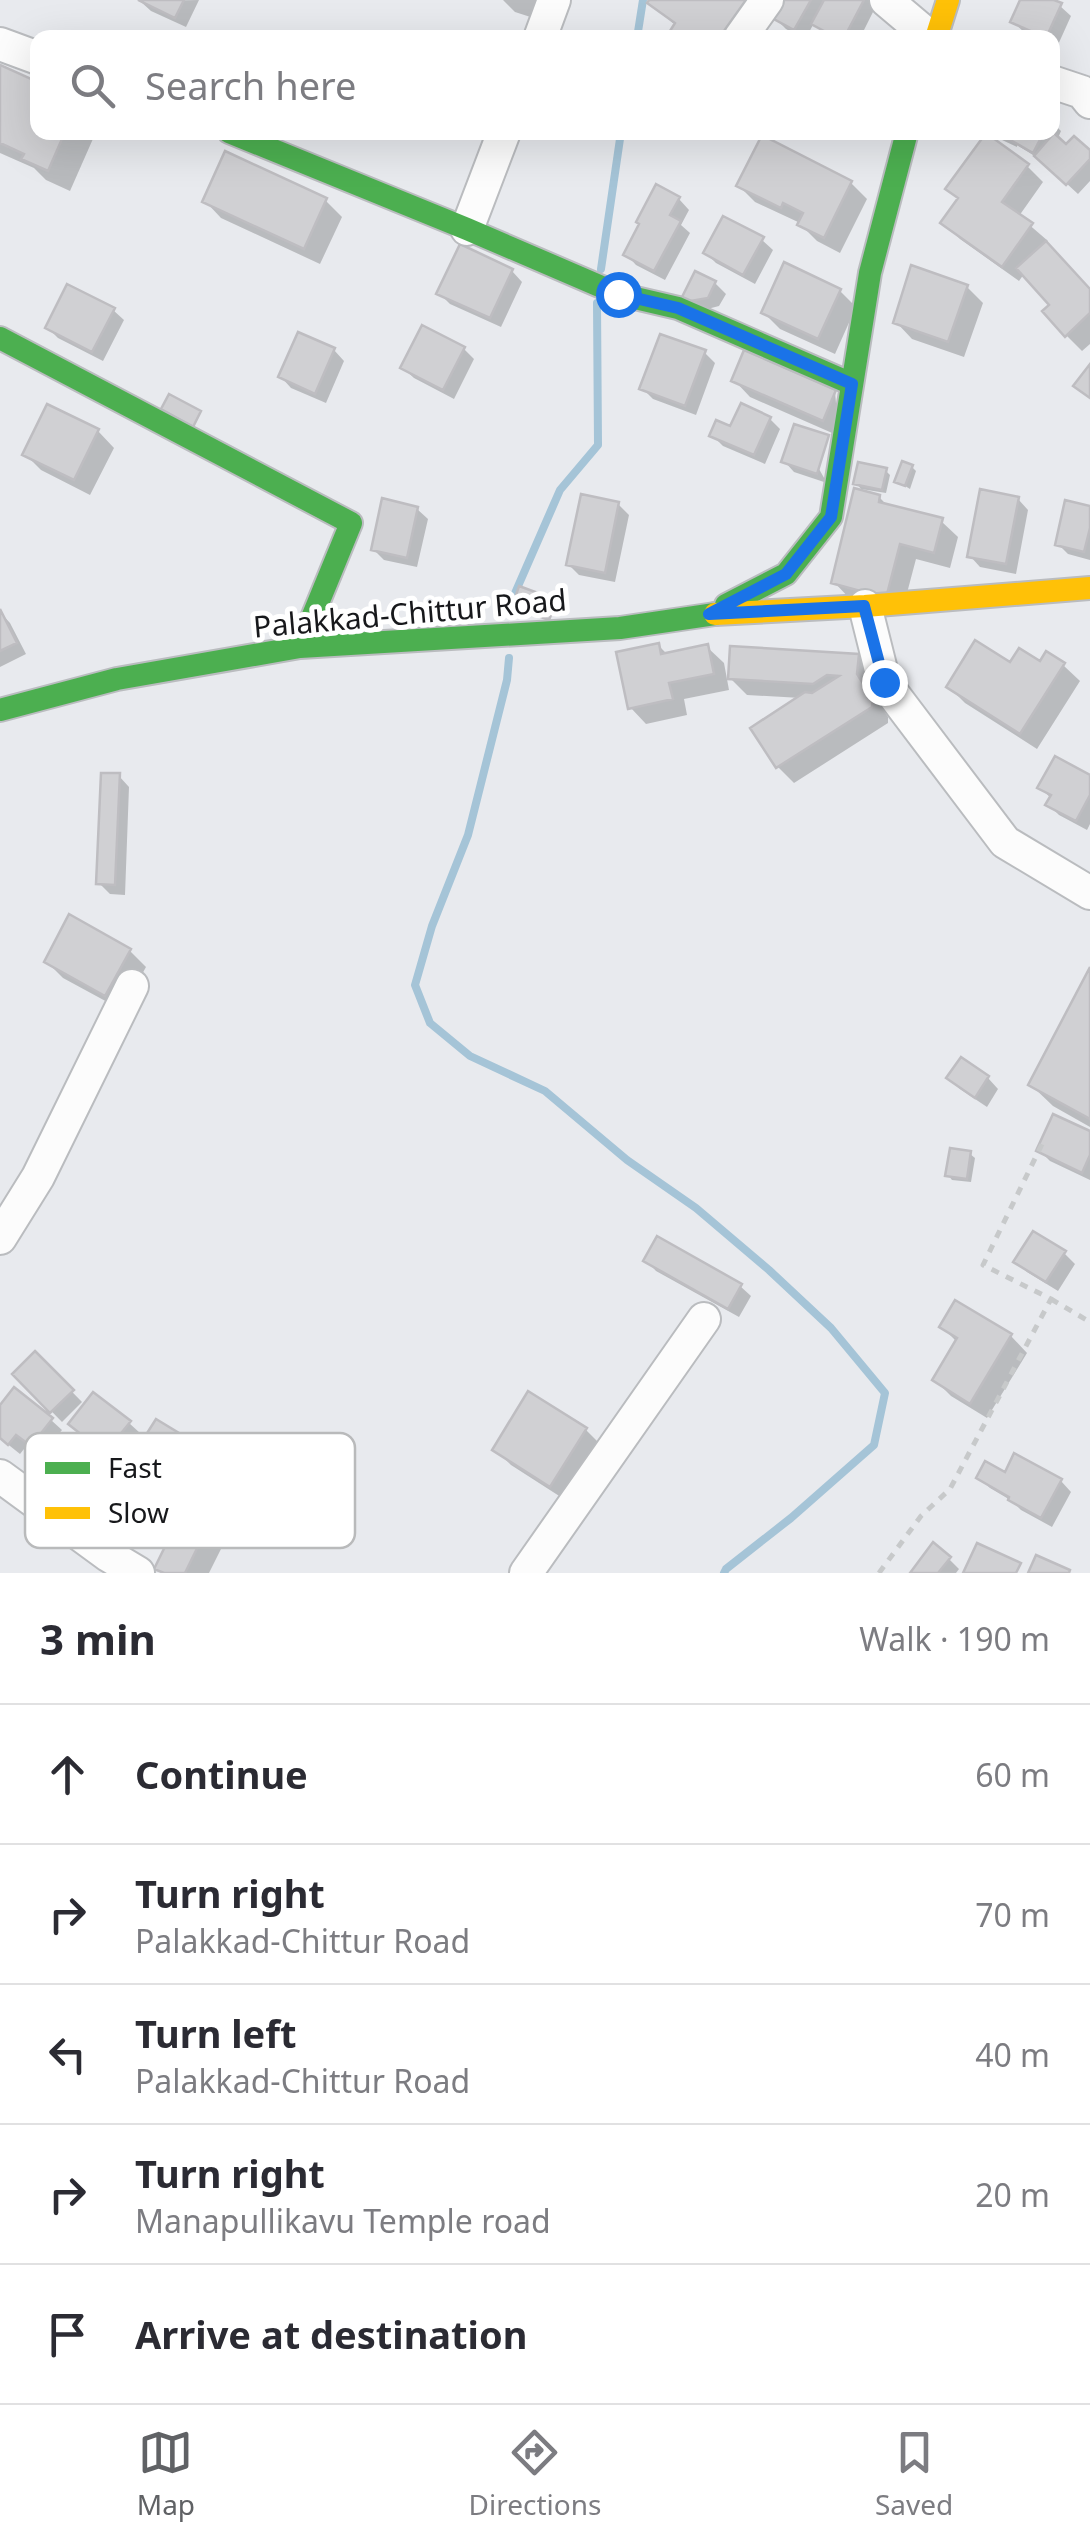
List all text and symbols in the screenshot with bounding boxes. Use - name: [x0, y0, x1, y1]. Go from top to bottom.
- search box: [30, 30, 1060, 140]
- icon: search: [65, 58, 120, 113]
- text: Search here: [145, 59, 356, 111]
- route start: [596, 272, 642, 318]
- street label: Palakkad-Chittur Road: [252, 578, 568, 647]
- route end: [862, 660, 908, 706]
- legend: [25, 1433, 355, 1548]
- text: Fast: [108, 1448, 162, 1486]
- text: Slow: [108, 1493, 169, 1531]
- text: 3 min: [40, 1610, 156, 1667]
- text: Walk · 190 m: [859, 1617, 1050, 1660]
- icon: ahead: [40, 1747, 95, 1802]
- text: Continue: [135, 1748, 308, 1800]
- text: 60 m: [975, 1753, 1050, 1796]
- text: Turn right: [135, 1867, 325, 1919]
- icon: right: [40, 1887, 95, 1942]
- text: 70 m: [975, 1893, 1050, 1936]
- text: Palakkad-Chittur Road: [135, 1919, 470, 1962]
- text: Turn left: [135, 2007, 297, 2059]
- icon: left: [40, 2027, 95, 2082]
- text: 40 m: [975, 2033, 1050, 2076]
- text: Palakkad-Chittur Road: [135, 2059, 470, 2102]
- text: Turn right: [135, 2147, 325, 2199]
- icon: right: [40, 2167, 95, 2222]
- text: 20 m: [975, 2173, 1050, 2216]
- text: Manapullikavu Temple road: [135, 2199, 551, 2242]
- icon: arrive: [40, 2307, 95, 2362]
- text: Arrive at destination: [135, 2308, 527, 2360]
- tab: Map: [137, 2425, 195, 2523]
- tab: Directions: [469, 2425, 601, 2523]
- tab: Saved: [875, 2425, 953, 2523]

